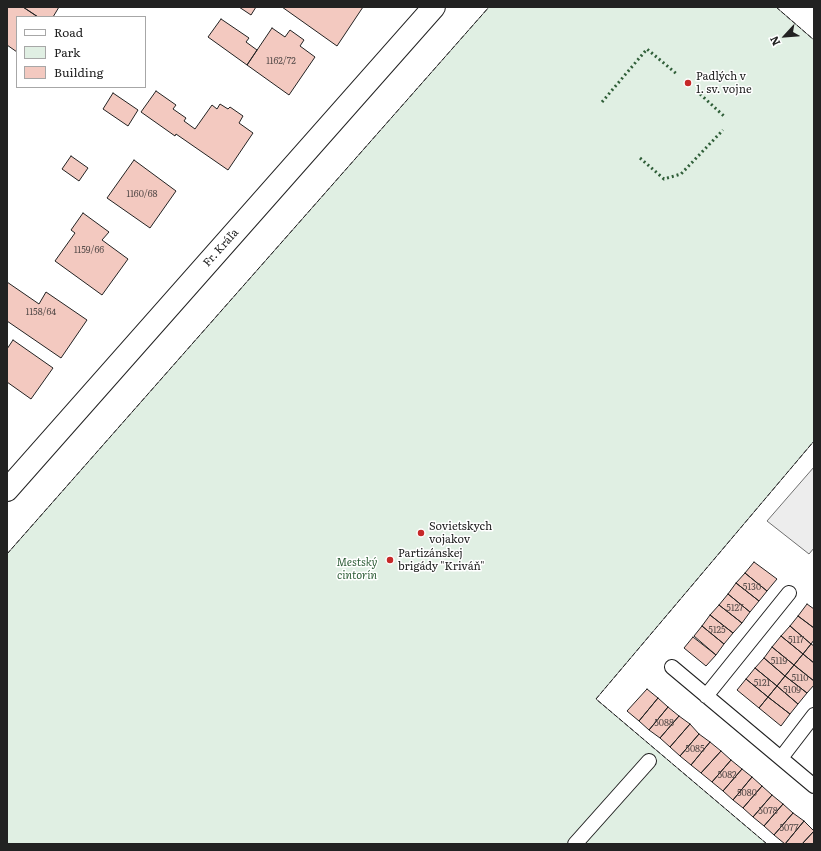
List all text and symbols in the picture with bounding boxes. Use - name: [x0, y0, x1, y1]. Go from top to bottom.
- legend: [16, 16, 146, 88]
- north arrow: [765, 16, 805, 56]
- text: Road: [54, 23, 83, 41]
- text: N: [765, 34, 783, 49]
- text: Park: [54, 43, 80, 61]
- house number: 1162/72: [266, 56, 296, 66]
- text: Building: [54, 63, 103, 81]
- place label: Padlých v 1. sv. vojne: [696, 70, 752, 96]
- marker: Padlých v 1. sv. vojne: [683, 78, 693, 88]
- house number: 1160/68: [126, 189, 158, 199]
- street label: Fr. Kráľa: [201, 226, 241, 270]
- house number: 1159/66: [74, 245, 104, 255]
- house number: 1158/64: [26, 307, 56, 317]
- place label: Sovietskych vojakov: [429, 520, 492, 546]
- marker: Sovietskych vojakov: [416, 528, 426, 538]
- place label: Partizánskej brigády "Kriváň": [398, 547, 485, 573]
- marker: Partizánskej brigády "Kriváň": [385, 555, 395, 565]
- park label: Mestský cintorín: [337, 556, 377, 582]
- house number: 5130: [743, 582, 761, 592]
- house number: 5127: [726, 603, 744, 613]
- house number: 5125: [708, 625, 726, 635]
- house number: 5117: [788, 635, 804, 645]
- house number: 5119: [771, 656, 787, 666]
- house number: 5110: [791, 673, 809, 683]
- house number: 5121: [754, 678, 770, 688]
- house number: 5109: [783, 685, 801, 695]
- house number: 5088: [654, 718, 674, 728]
- house number: 5085: [685, 744, 705, 754]
- house number: 5082: [717, 770, 737, 780]
- house number: 5080: [737, 788, 757, 798]
- house number: 5078: [758, 806, 778, 816]
- house number: 5077: [780, 823, 798, 833]

